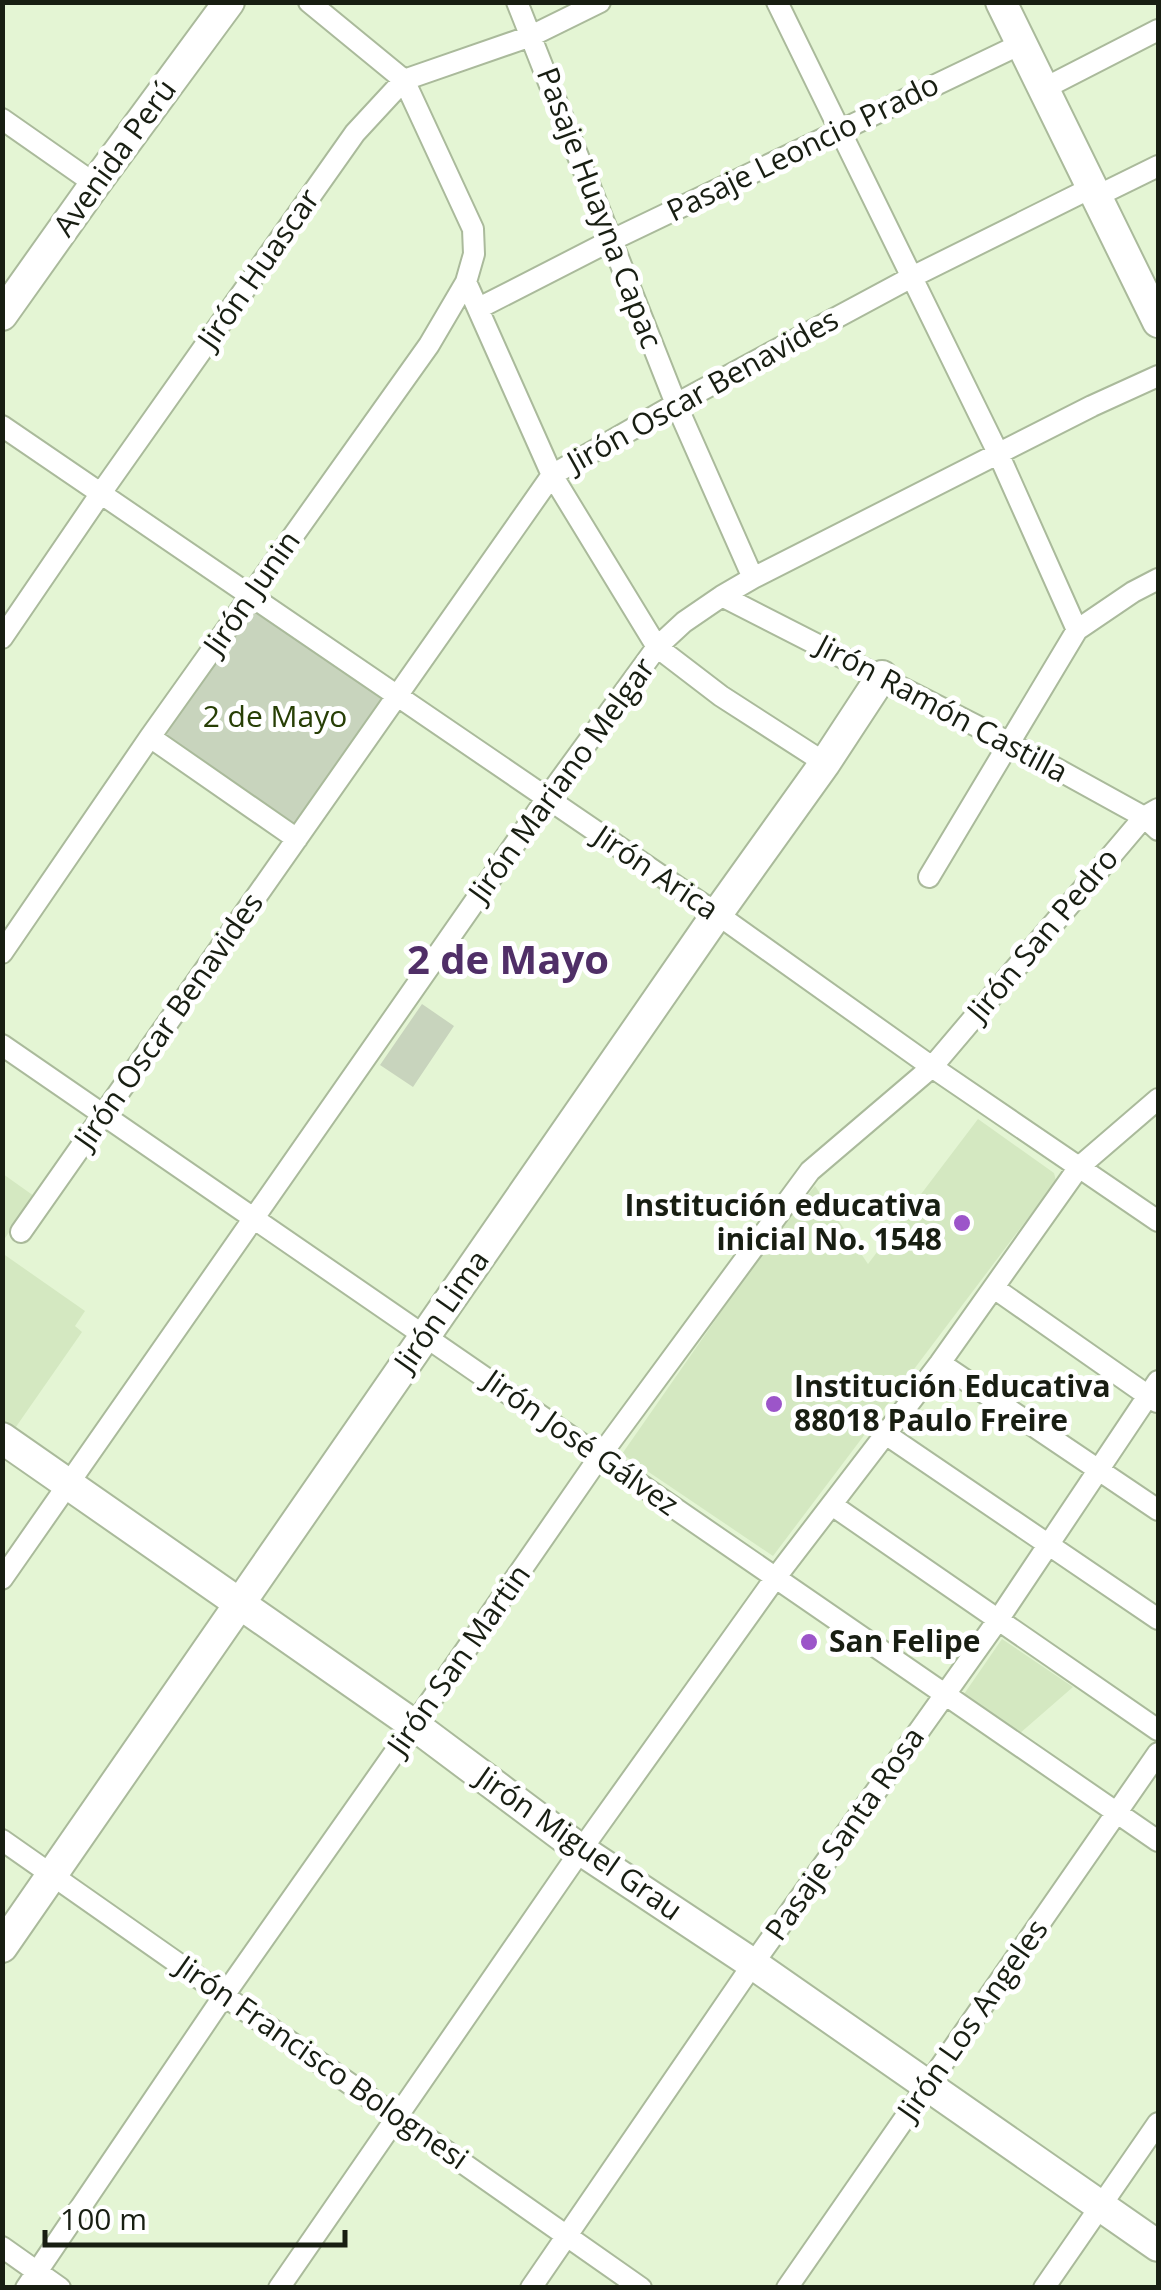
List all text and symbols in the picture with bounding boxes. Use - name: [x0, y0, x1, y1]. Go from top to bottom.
- street label: Pasaje Huayna Capac: [528, 61, 673, 354]
- street label: Pasaje Leoncio Prado: [659, 63, 945, 230]
- street label: Avenida Perú: [43, 70, 185, 244]
- street label: Jirón Huascar: [186, 180, 328, 359]
- street label: Jirón Oscar Benavides: [557, 298, 845, 483]
- street label: Jirón Junin: [191, 522, 309, 665]
- street label: Jirón Ramón Castilla: [807, 623, 1076, 791]
- street label: Jirón Mariano Melgar: [456, 648, 664, 912]
- park label: 2 de Mayo: [203, 695, 347, 736]
- street label: Jirón Arica: [584, 813, 727, 928]
- street label: Jirón San Pedro: [955, 839, 1127, 1032]
- street label: Jirón Oscar Benavides: [62, 884, 272, 1159]
- district label: 2 de Mayo: [407, 931, 609, 986]
- place label: Institución educativa inicial No. 1548: [625, 1184, 942, 1259]
- marker: Institución educativa inicial No. 1548: [951, 1212, 973, 1234]
- street label: Jirón Lima: [382, 1241, 498, 1382]
- street label: Jirón José Gálvez: [474, 1358, 687, 1524]
- place label: Institución Educativa 88018 Paulo Freire: [794, 1365, 1111, 1440]
- marker: Institución Educativa 88018 Paulo Freire: [763, 1393, 785, 1415]
- street label: Jirón San Martin: [375, 1556, 539, 1765]
- place label: San Felipe: [829, 1620, 980, 1661]
- marker: San Felipe: [798, 1631, 820, 1653]
- street label: Pasaje Santa Rosa: [755, 1718, 933, 1948]
- street label: Jirón Miguel Grau: [466, 1755, 691, 1929]
- street label: Jirón Los Angeles: [885, 1910, 1057, 2130]
- street label: Jirón Francisco Bolognesi: [166, 1944, 477, 2178]
- scale bar: [45, 2185, 345, 2247]
- text: 100 m: [60, 2198, 147, 2239]

